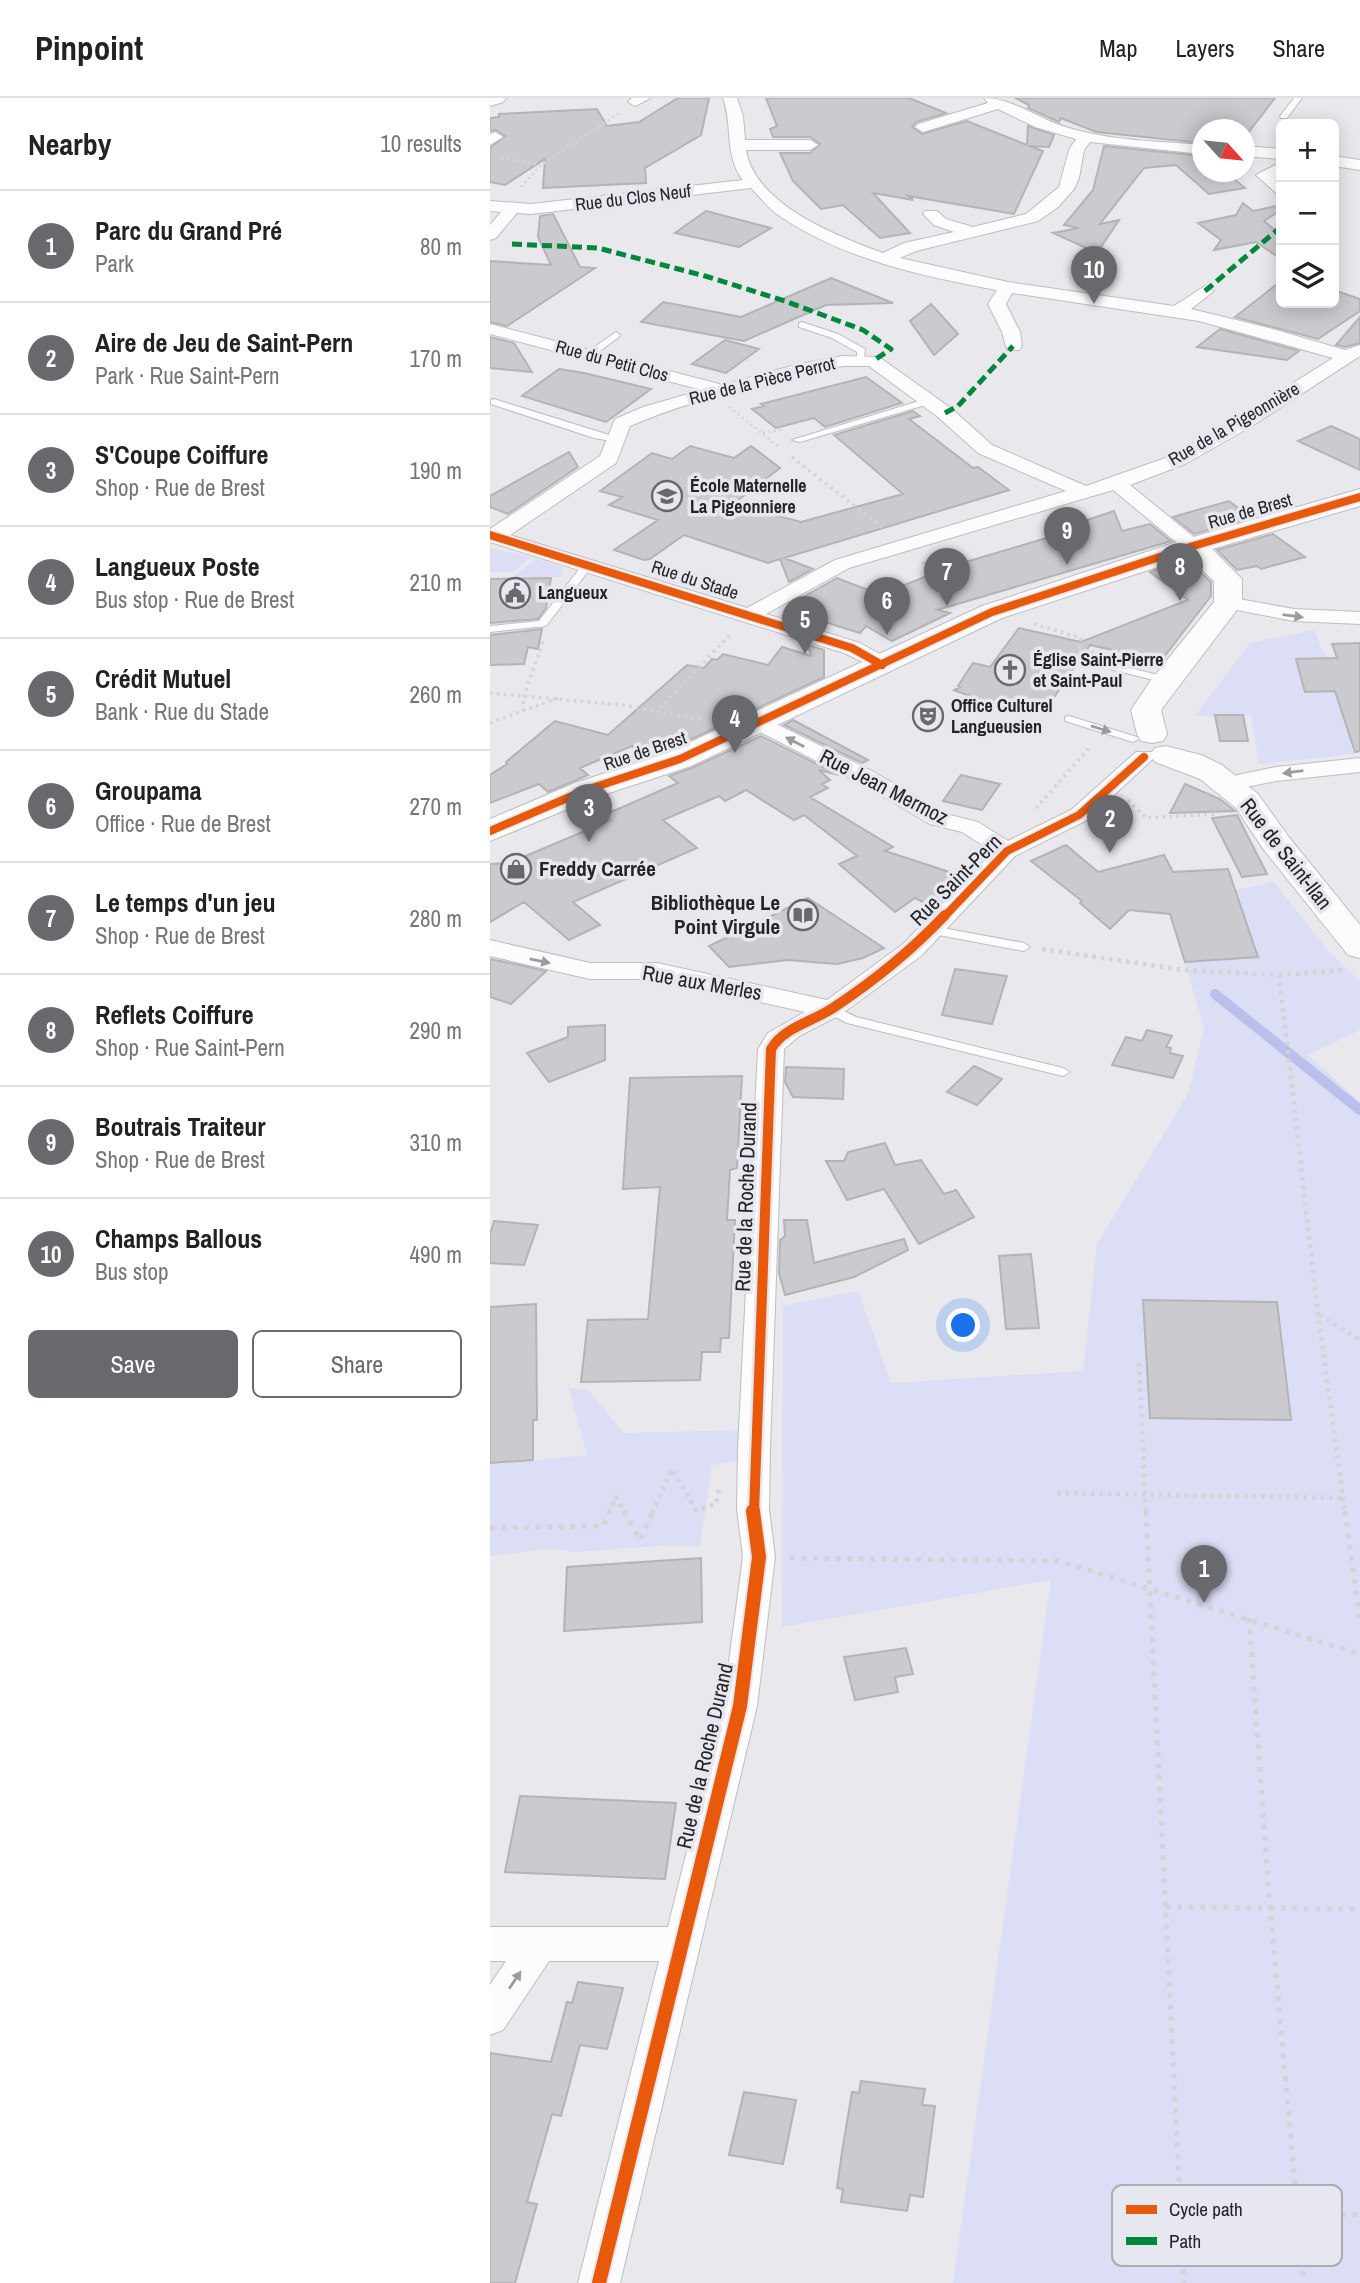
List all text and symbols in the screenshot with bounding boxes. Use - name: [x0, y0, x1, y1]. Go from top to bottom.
- text: Pinpoint: [35, 26, 143, 70]
- text: Map: [1099, 32, 1137, 64]
- text: Layers: [1175, 32, 1234, 64]
- text: Share: [1272, 32, 1325, 64]
- north arrow: [1192, 119, 1255, 182]
- map controls: [1276, 119, 1339, 308]
- button: +: [1276, 119, 1339, 182]
- text: Nearby: [28, 124, 111, 164]
- text: 10 results: [380, 128, 462, 159]
- street label: Rue du Clos Neuf: [574, 178, 693, 217]
- button: −: [1276, 182, 1339, 245]
- text: Parc du Grand Pré: [95, 213, 282, 248]
- text: 1: [46, 231, 56, 262]
- text: 80 m: [420, 231, 462, 262]
- button: layers: [1276, 245, 1339, 308]
- pin: 10: [1071, 246, 1117, 304]
- text: Park: [95, 248, 134, 279]
- text: Aire de Jeu de Saint-Pern: [95, 325, 353, 360]
- street label: Rue du Petit Clos: [553, 333, 671, 388]
- text: 2: [46, 343, 56, 374]
- text: 170 m: [410, 343, 462, 374]
- street label: Rue de la Pièce Perrot: [686, 350, 837, 411]
- text: Park · Rue Saint-Pern: [95, 360, 280, 391]
- street label: Rue de la Pigeonnière: [1164, 376, 1304, 471]
- text: S'Coupe Coiffure: [95, 437, 268, 472]
- text: 3: [46, 455, 56, 486]
- text: 190 m: [410, 455, 462, 486]
- text: Shop · Rue de Brest: [95, 472, 265, 503]
- place label: École Maternelle La Pigeonniere: [690, 473, 807, 519]
- school or university icon: École Maternelle La Pigeonniere: [650, 479, 684, 513]
- street label: Rue de Brest: [1205, 487, 1295, 534]
- pin: 9: [1044, 507, 1090, 565]
- pin: 8: [1157, 543, 1203, 601]
- pin: 7: [924, 548, 970, 606]
- text: Langueux Poste: [95, 549, 260, 584]
- street label: Rue du Stade: [648, 554, 742, 605]
- text: 4: [46, 567, 56, 598]
- text: 210 m: [410, 567, 462, 598]
- public building icon: Langueux: [498, 576, 532, 610]
- pin: 6: [864, 577, 910, 635]
- place label: Langueux: [538, 580, 609, 605]
- text: Bus stop · Rue de Brest: [95, 584, 294, 615]
- pin: 5: [782, 596, 828, 654]
- one-way arrow: [1283, 611, 1305, 622]
- place label: Église Saint-Pierre et Saint-Paul: [1033, 647, 1163, 693]
- church icon: Église Saint-Pierre et Saint-Paul: [993, 653, 1027, 687]
- text: Crédit Mutuel: [95, 661, 231, 696]
- text: 5: [46, 679, 56, 710]
- text: 260 m: [410, 679, 462, 710]
- place label: Office Culturel Langueusien: [951, 693, 1053, 739]
- pin: 4: [712, 695, 758, 753]
- text: Bank · Rue du Stade: [95, 696, 269, 727]
- theatre icon: Office Culturel Langueusien: [911, 699, 945, 733]
- one-way arrow: [1091, 724, 1112, 734]
- street label: Rue de Brest: [600, 725, 690, 776]
- one-way arrow: [785, 736, 805, 748]
- street label: Rue Jean Mermoz: [815, 742, 954, 832]
- one-way arrow: [1282, 767, 1304, 778]
- text: Groupama: [95, 773, 202, 808]
- pin: 3: [566, 784, 612, 842]
- text: 6: [46, 791, 56, 822]
- text: 270 m: [410, 791, 462, 822]
- street label: Rue de Saint-Ilan: [1234, 792, 1339, 915]
- pin: 2: [1087, 795, 1133, 853]
- text: Office · Rue de Brest: [95, 808, 271, 839]
- street label: Rue Saint-Pern: [903, 827, 1008, 932]
- shop icon: Freddy Carrée: [499, 852, 533, 886]
- place label: Freddy Carrée: [539, 854, 656, 883]
- text: Le temps d'un jeu: [95, 885, 275, 920]
- place label: Bibliothèque Le Point Virgule: [651, 888, 780, 941]
- library icon: Bibliothèque Le Point Virgule: [786, 898, 820, 932]
- text: 7: [46, 903, 56, 934]
- text: 280 m: [410, 903, 462, 934]
- text: Shop · Rue de Brest: [95, 920, 265, 951]
- one-way arrow: [529, 955, 551, 966]
- street label: Rue aux Merles: [640, 958, 764, 1007]
- text: Reflets Coiffure: [95, 997, 254, 1032]
- text: 8: [46, 1015, 56, 1046]
- text: 290 m: [410, 1015, 462, 1046]
- text: Shop · Rue Saint-Pern: [95, 1032, 285, 1063]
- street label: Rue de la Roche Durand: [728, 1102, 763, 1292]
- text: Boutrais Traiteur: [95, 1109, 266, 1144]
- text: 9: [46, 1127, 56, 1158]
- text: 310 m: [410, 1127, 462, 1158]
- text: Shop · Rue de Brest: [95, 1144, 265, 1175]
- text: Champs Ballous: [95, 1221, 262, 1256]
- text: 10: [41, 1239, 61, 1270]
- text: 490 m: [410, 1239, 462, 1270]
- text: Bus stop: [95, 1256, 168, 1287]
- your location: [946, 1308, 980, 1342]
- button: Save: [28, 1330, 238, 1398]
- button: Share: [252, 1330, 462, 1398]
- pin: 1: [1181, 1545, 1227, 1603]
- street label: Rue de la Roche Durand: [669, 1660, 740, 1851]
- one-way arrow: [508, 1971, 522, 1989]
- legend: [1112, 2185, 1342, 2266]
- text: Cycle path: [1169, 2196, 1243, 2222]
- text: Path: [1169, 2228, 1201, 2254]

